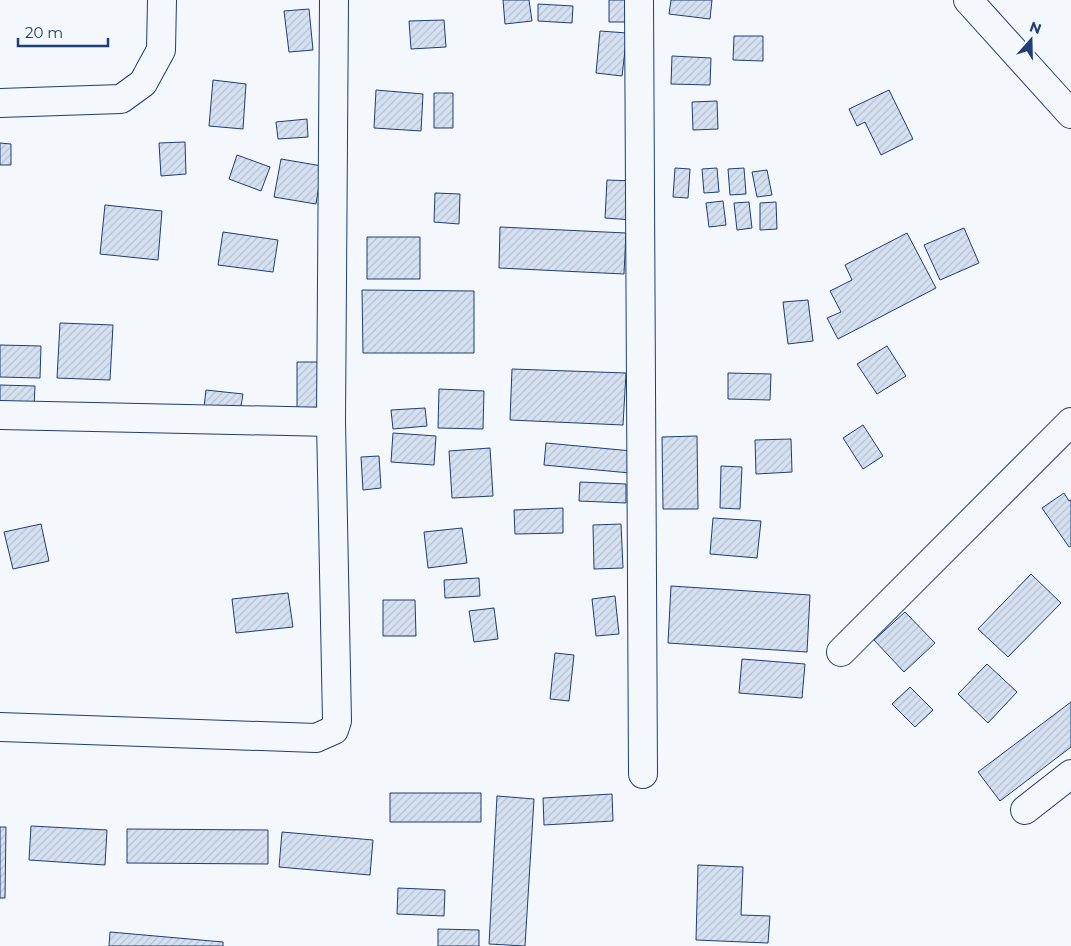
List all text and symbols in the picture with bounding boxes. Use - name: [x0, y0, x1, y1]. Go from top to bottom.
- scale bar: [18, 15, 108, 47]
- north arrow: [1006, 15, 1056, 65]
- text: N: [1027, 17, 1044, 38]
- text: 20 m: [25, 23, 63, 42]

